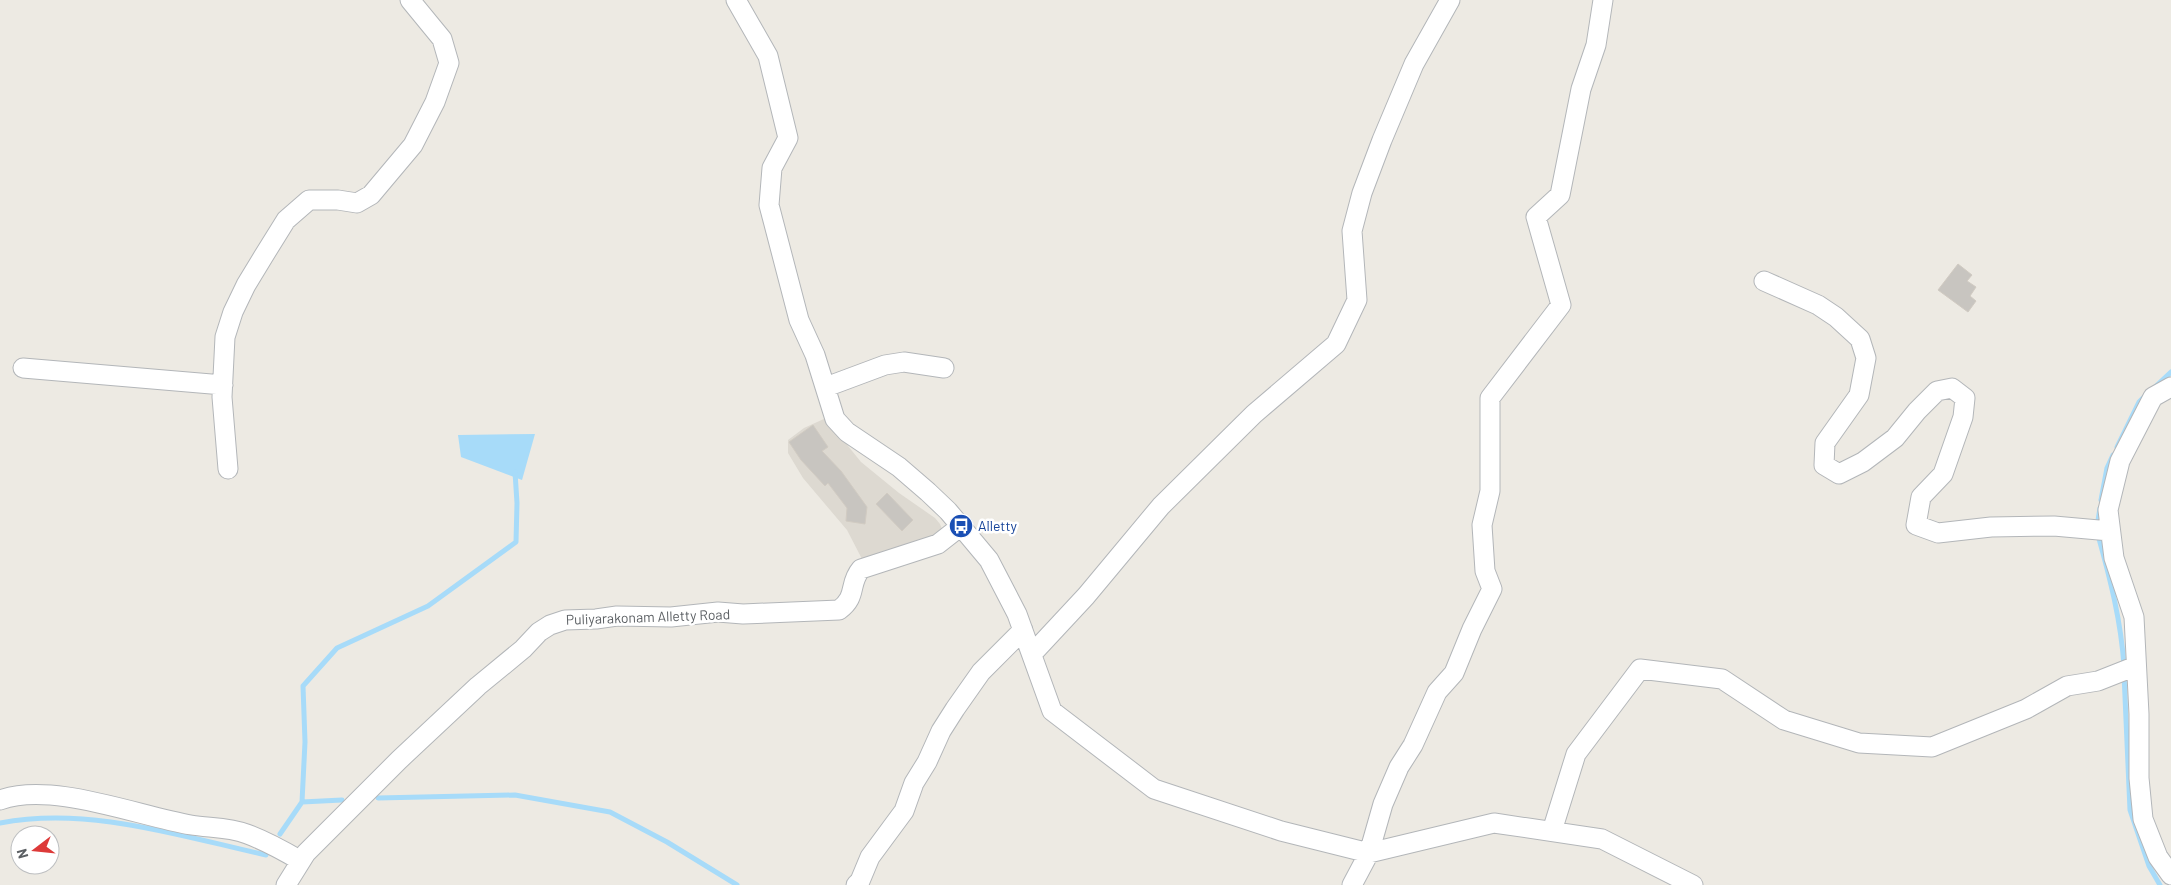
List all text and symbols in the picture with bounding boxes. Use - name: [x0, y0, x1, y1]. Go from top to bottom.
- bus stop icon: Alletty: [948, 513, 974, 539]
- place label: Alletty: [978, 517, 1017, 534]
- street label: Puliyarakonam Alletty Road: [566, 605, 730, 628]
- north arrow: [10, 825, 60, 875]
- text: N: [13, 847, 31, 861]

